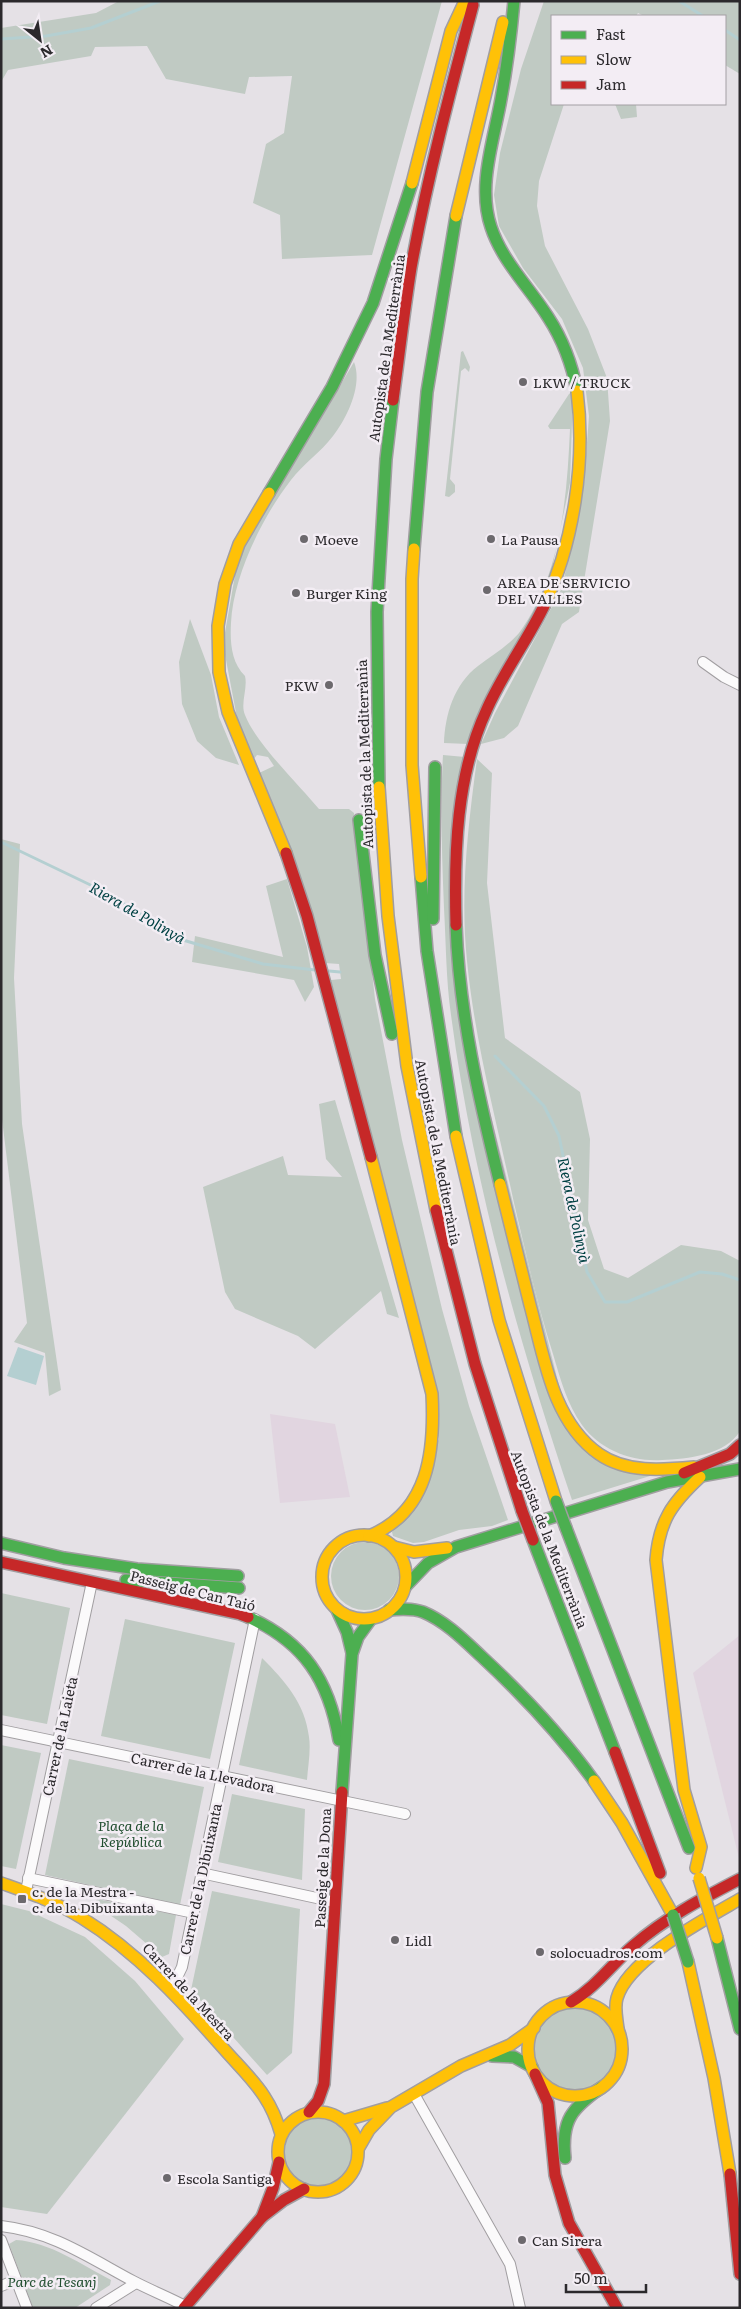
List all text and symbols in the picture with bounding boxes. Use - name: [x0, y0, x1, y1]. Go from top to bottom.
- north arrow: [15, 15, 65, 65]
- legend: [551, 15, 726, 105]
- text: Fast: [596, 22, 625, 45]
- text: N: [37, 41, 57, 64]
- text: Slow: [596, 47, 631, 70]
- text: Jam: [596, 72, 627, 95]
- street label: Autopista de la Mediterrània: [363, 252, 409, 443]
- place label: LKW / TRUCK: [533, 372, 631, 392]
- marker: LKW / TRUCK: [517, 376, 529, 388]
- place label: Moeve: [314, 529, 358, 549]
- place label: La Pausa: [501, 529, 559, 549]
- marker: Moeve: [298, 533, 310, 545]
- marker: La Pausa: [485, 533, 497, 545]
- place label: AREA DE SERVICIO DEL VALLES: [497, 572, 630, 608]
- place label: Burger King: [306, 583, 387, 603]
- marker: AREA DE SERVICIO DEL VALLES: [481, 584, 493, 596]
- marker: Burger King: [290, 587, 302, 599]
- street label: Autopista de la Mediterrània: [351, 659, 377, 849]
- place label: PKW: [285, 675, 319, 695]
- marker: PKW: [323, 679, 335, 691]
- water label: Riera de Polinyà: [86, 875, 191, 949]
- street label: Autopista de la Mediterrània: [411, 1057, 467, 1247]
- water label: Riera de Polinyà: [553, 1155, 598, 1266]
- street label: Autopista de la Mediterrània: [507, 1447, 593, 1631]
- street label: Passeig de Can Taió: [128, 1565, 258, 1615]
- street label: Carrer de la Laieta: [37, 1674, 82, 1797]
- street label: Carrer de la Llevadora: [129, 1747, 277, 1797]
- street label: Carrer de la Dibuixanta: [174, 1801, 226, 1957]
- street label: Passeig de la Dona: [309, 1807, 335, 1929]
- park label: Plaça de la República: [98, 1815, 164, 1851]
- place label: c. de la Mestra - c. de la Dibuixanta: [32, 1881, 155, 1917]
- marker: c. de la Mestra - c. de la Dibuixanta: [16, 1893, 28, 1905]
- place label: Lidl: [405, 1930, 432, 1950]
- marker: Lidl: [389, 1934, 401, 1946]
- street label: Carrer de la Mestra: [138, 1938, 240, 2045]
- place label: solocuadros.com: [550, 1942, 663, 1962]
- marker: solocuadros.com: [534, 1946, 546, 1958]
- place label: Escola Santiga: [177, 2168, 273, 2188]
- marker: Escola Santiga: [161, 2172, 173, 2184]
- place label: Can Sirera: [532, 2230, 602, 2250]
- marker: Can Sirera: [516, 2234, 528, 2246]
- scale bar: [566, 2262, 646, 2294]
- text: 50 m: [574, 2266, 608, 2289]
- park label: Parc de Tesanj: [7, 2271, 97, 2291]

